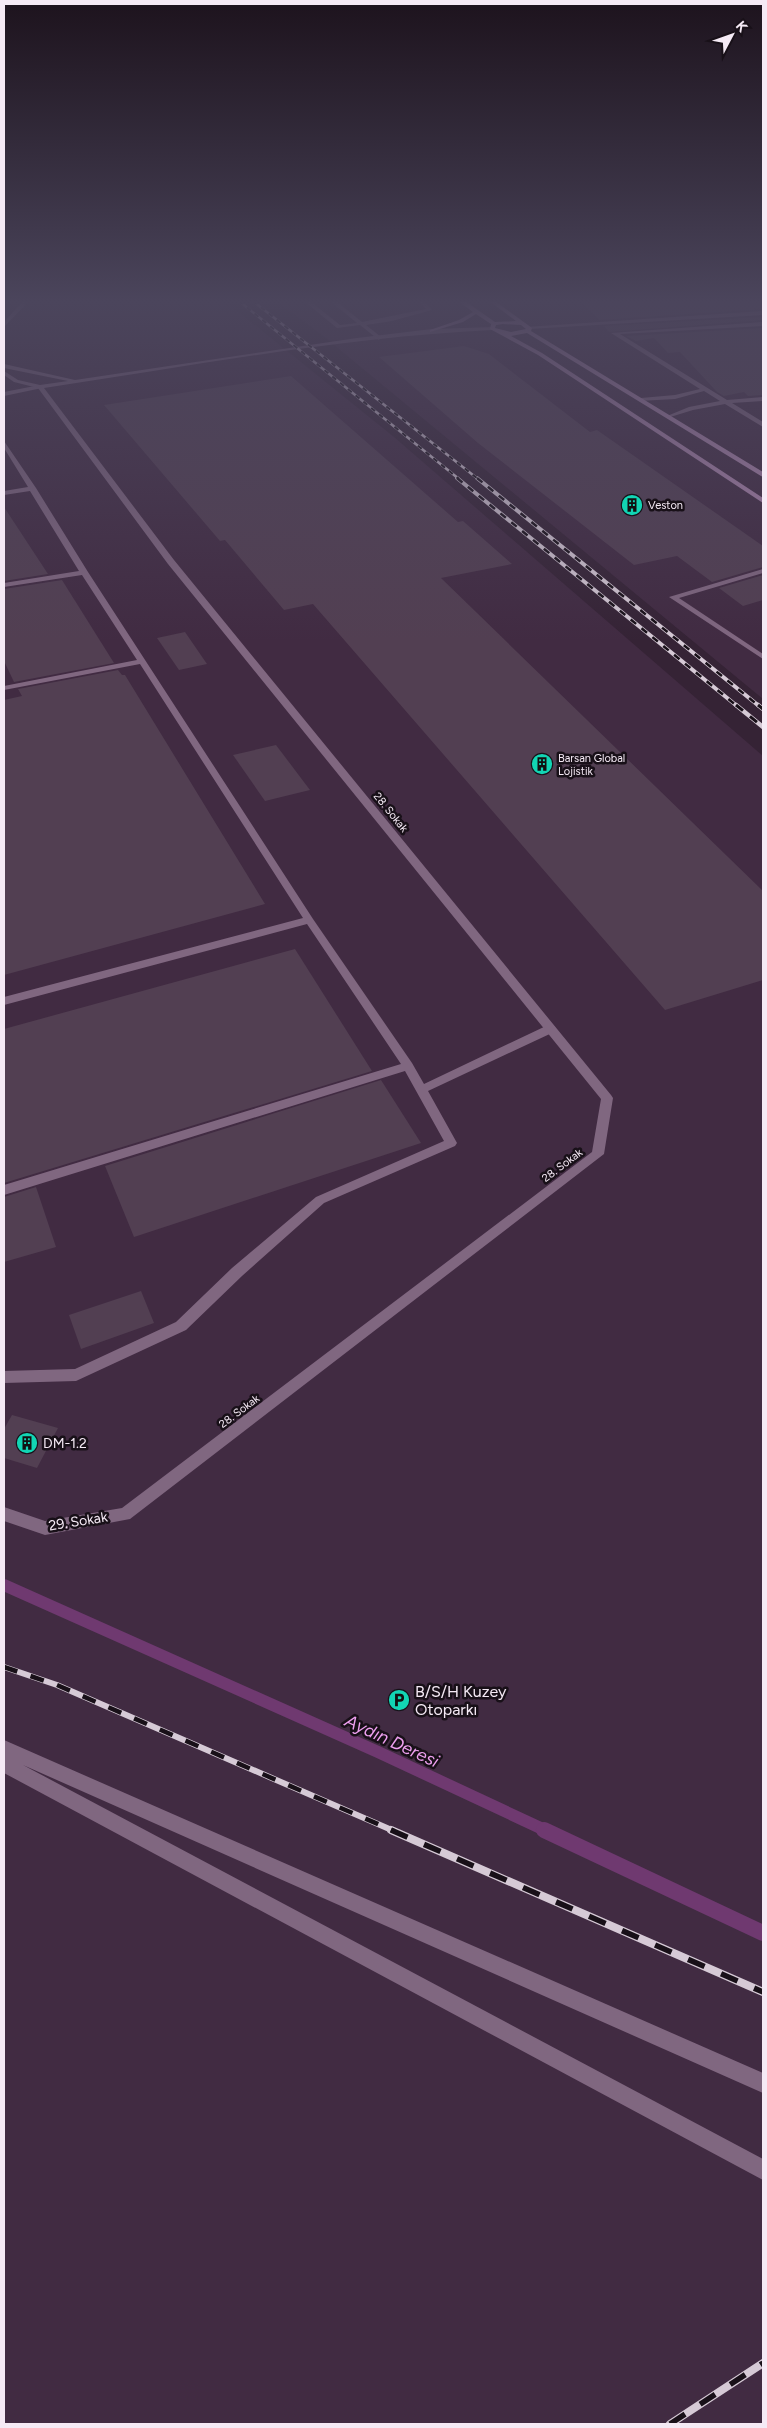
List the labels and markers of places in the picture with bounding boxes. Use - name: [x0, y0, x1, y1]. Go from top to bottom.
- building icon: Veston: [620, 493, 644, 517]
- place label: Veston: [648, 499, 683, 512]
- building icon: Barsan Global Lojistik: [530, 752, 554, 776]
- place label: Barsan Global Lojistik: [558, 752, 625, 778]
- building icon: DM-1.2: [15, 1431, 39, 1455]
- place label: DM-1.2: [43, 1435, 87, 1452]
- place label: B/S/H Kuzey Otoparkı: [415, 1682, 507, 1719]
- parking icon: B/S/H Kuzey Otoparkı: [387, 1688, 411, 1712]

